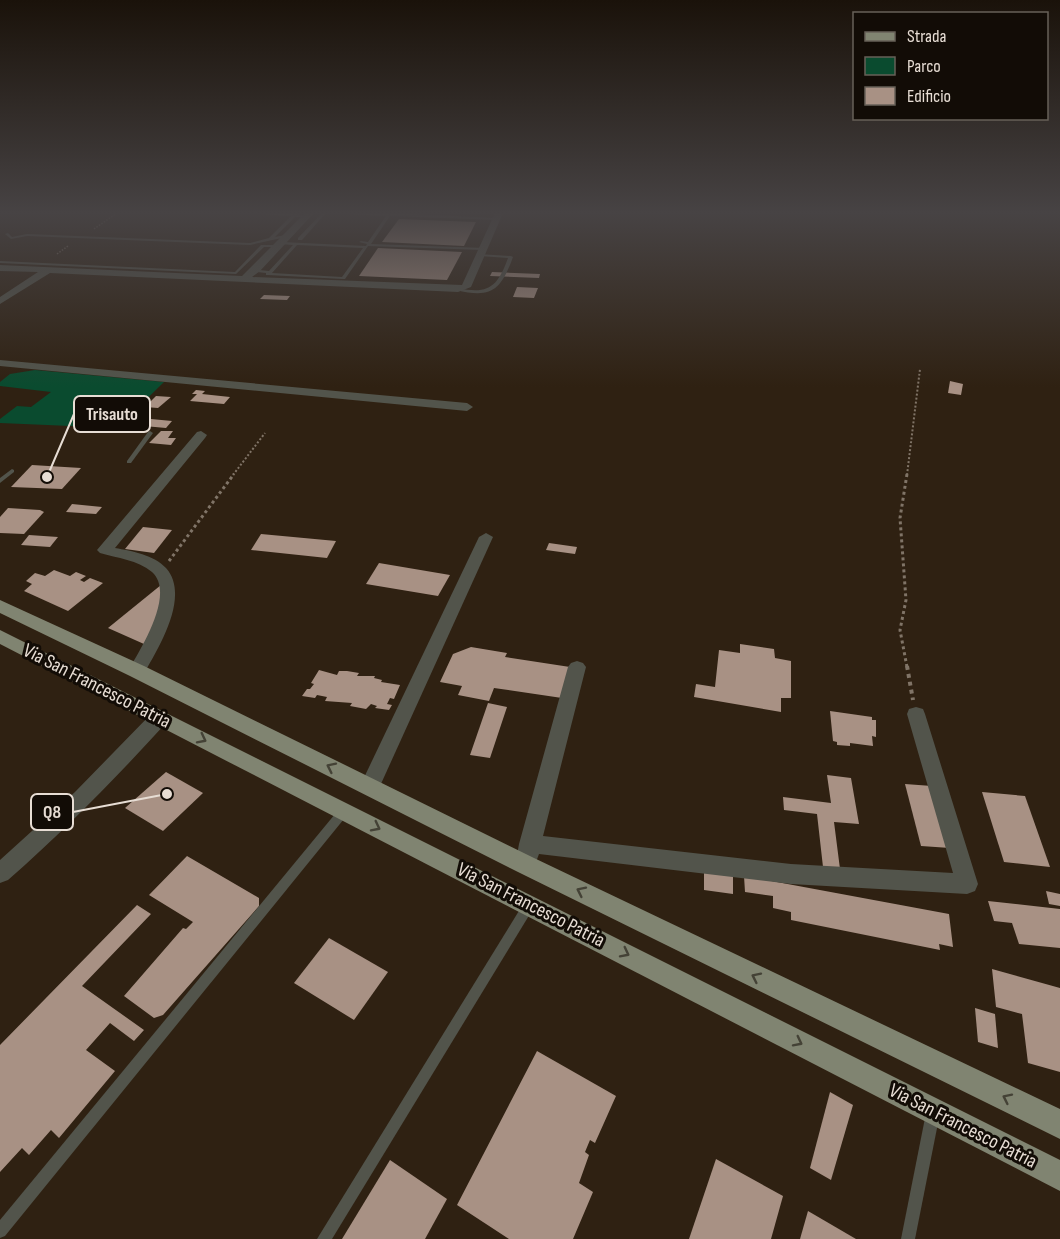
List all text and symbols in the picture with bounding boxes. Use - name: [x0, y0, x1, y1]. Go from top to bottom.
- legend: [853, 12, 1048, 120]
- text: Strada: [907, 26, 947, 47]
- text: Parco: [907, 56, 941, 77]
- text: Edificio: [907, 86, 951, 107]
- callout: Trisauto: [74, 396, 150, 432]
- text: Trisauto: [86, 404, 138, 425]
- street label: Via San Francesco Patria: [19, 638, 175, 734]
- one-way arrow: [195, 732, 206, 744]
- one-way arrow: [327, 762, 338, 774]
- callout: Q8: [31, 794, 73, 830]
- text: Q8: [43, 802, 61, 823]
- one-way arrow: [370, 819, 381, 831]
- street label: Via San Francesco Patria: [453, 857, 609, 953]
- one-way arrow: [576, 887, 587, 899]
- one-way arrow: [618, 946, 629, 957]
- one-way arrow: [752, 972, 763, 984]
- one-way arrow: [792, 1035, 803, 1046]
- street label: Via San Francesco Patria: [885, 1078, 1041, 1174]
- one-way arrow: [1003, 1094, 1014, 1106]

